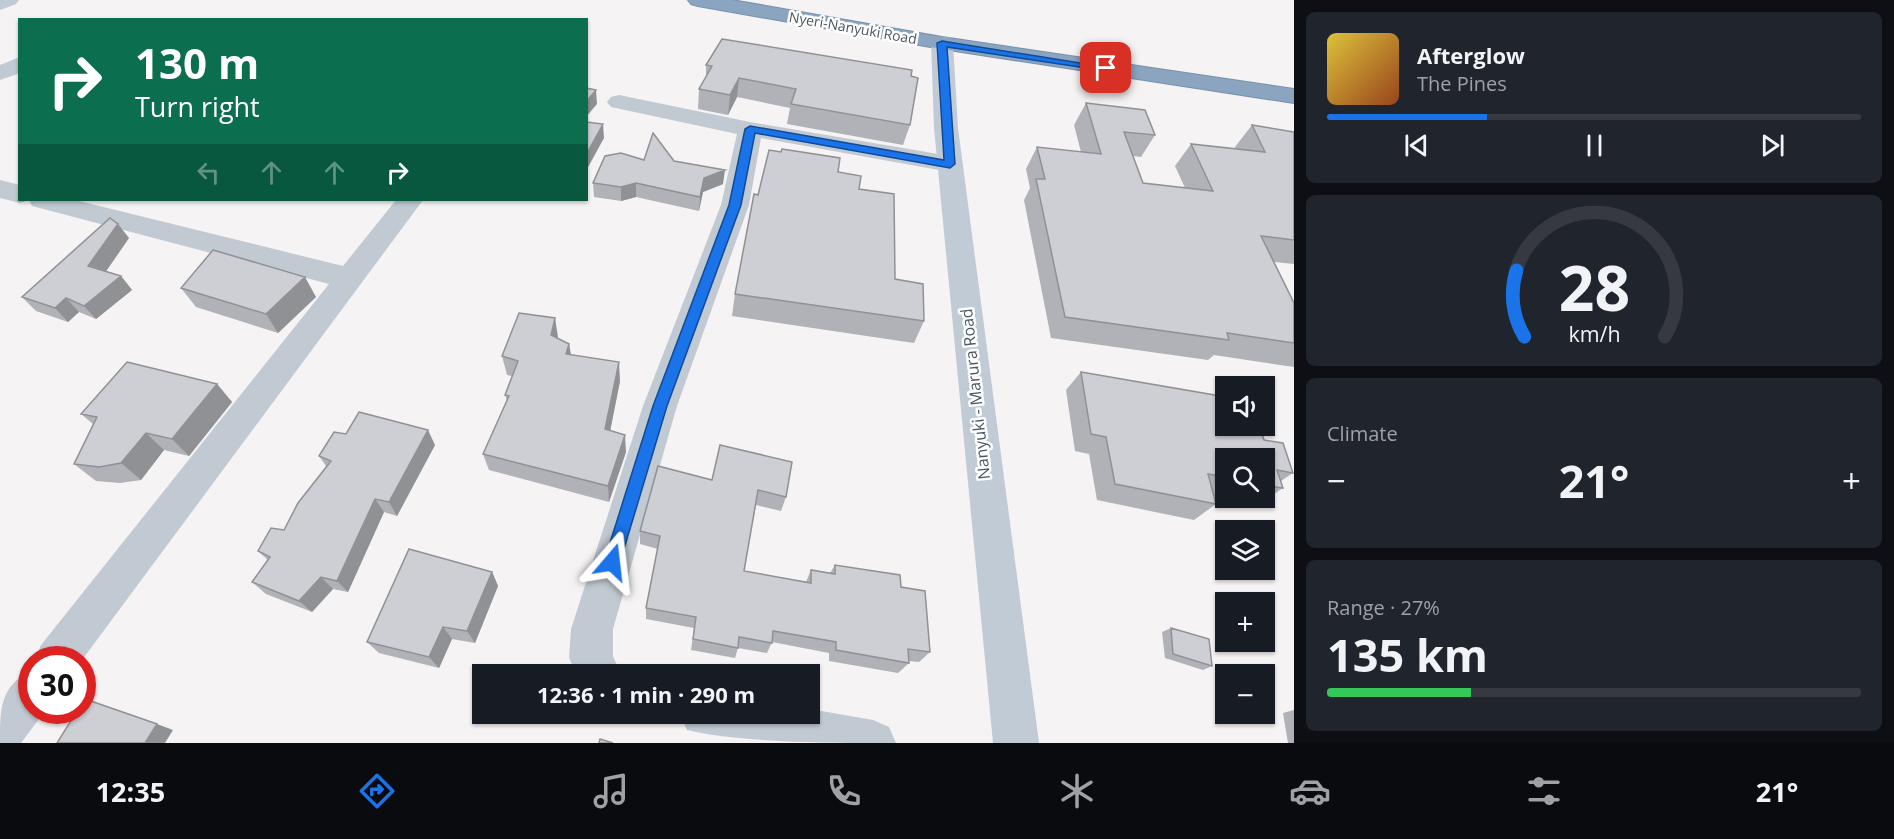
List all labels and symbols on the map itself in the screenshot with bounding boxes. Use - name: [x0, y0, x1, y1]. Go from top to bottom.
- street label: Nyeri-Nanyuki Road: [788, 7, 919, 48]
- pin: [1080, 42, 1131, 93]
- street label: Nanyuki - Marura Road: [955, 307, 995, 481]
- position arrow: [580, 530, 644, 594]
- speed limit sign: 30: [18, 646, 96, 724]

